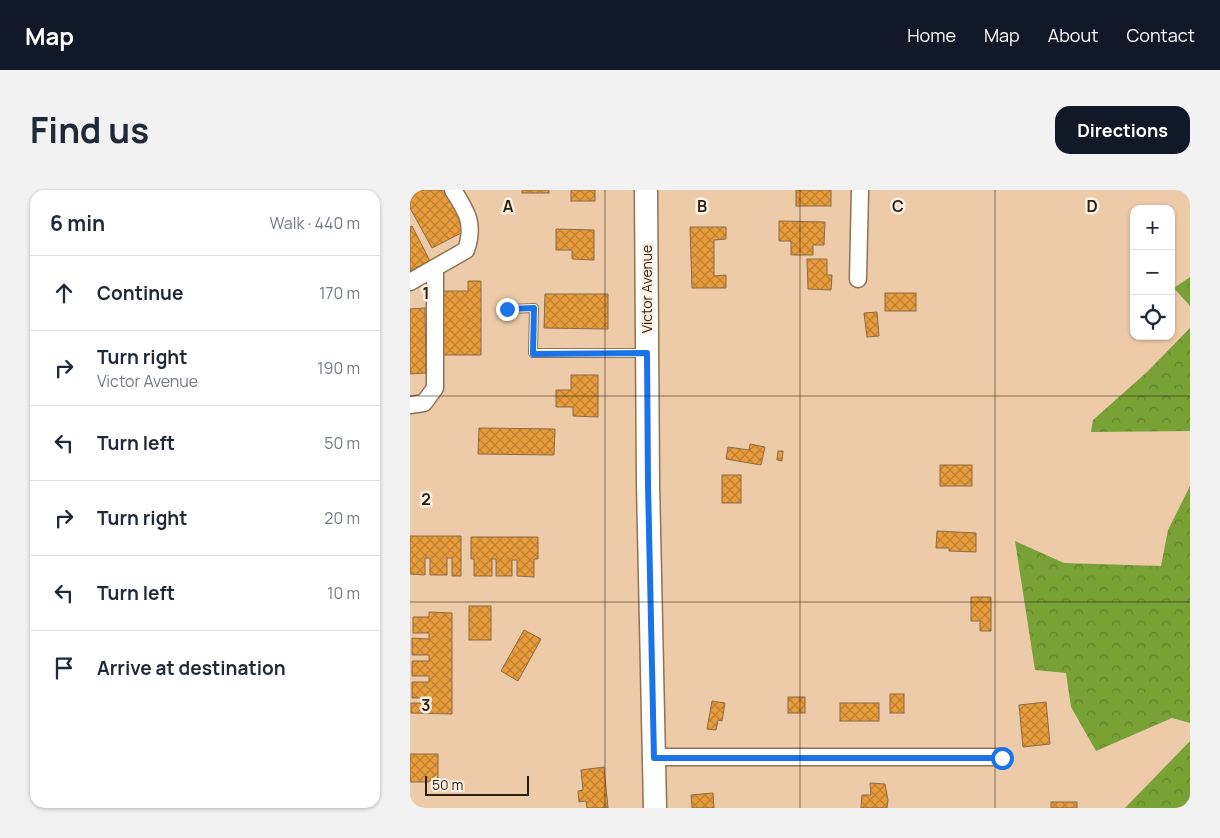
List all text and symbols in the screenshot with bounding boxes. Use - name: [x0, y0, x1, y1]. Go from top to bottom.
- text: Map: [25, 19, 74, 52]
- text: Home: [907, 23, 956, 47]
- text: Map: [984, 23, 1020, 47]
- text: About: [1048, 23, 1098, 47]
- text: Contact: [1126, 23, 1195, 47]
- text: Find us: [30, 106, 149, 154]
- button: Directions: [1055, 106, 1190, 154]
- text: A: [503, 195, 514, 217]
- text: B: [697, 195, 707, 217]
- text: C: [892, 195, 904, 217]
- text: D: [1086, 195, 1098, 217]
- map controls: [1130, 205, 1175, 340]
- button: +: [1130, 205, 1175, 250]
- text: 6 min: [50, 209, 105, 237]
- text: Walk · 440 m: [270, 212, 360, 234]
- street label: Victor Avenue: [637, 245, 656, 333]
- button: −: [1130, 250, 1175, 295]
- icon: ahead: [50, 279, 78, 307]
- text: Continue: [97, 280, 183, 306]
- text: 170 m: [319, 282, 360, 304]
- text: 1: [422, 282, 430, 304]
- button: locate: [1130, 295, 1175, 340]
- route end: [496, 298, 519, 321]
- text: Turn right: [97, 344, 187, 370]
- icon: right: [50, 354, 78, 382]
- text: 190 m: [317, 357, 360, 379]
- text: Victor Avenue: [97, 370, 198, 392]
- icon: left: [50, 429, 78, 457]
- text: Turn left: [97, 430, 175, 456]
- text: 50 m: [324, 432, 360, 454]
- text: 2: [421, 488, 431, 510]
- icon: right: [50, 504, 78, 532]
- text: Turn right: [97, 505, 187, 531]
- text: 20 m: [324, 507, 360, 529]
- icon: left: [50, 579, 78, 607]
- text: Turn left: [97, 580, 175, 606]
- text: 10 m: [327, 582, 360, 604]
- icon: arrive: [50, 654, 78, 682]
- text: Arrive at destination: [97, 655, 286, 681]
- text: 3: [421, 694, 431, 716]
- route start: [991, 747, 1014, 770]
- scale bar: [425, 773, 529, 796]
- text: 50 m: [432, 775, 463, 794]

